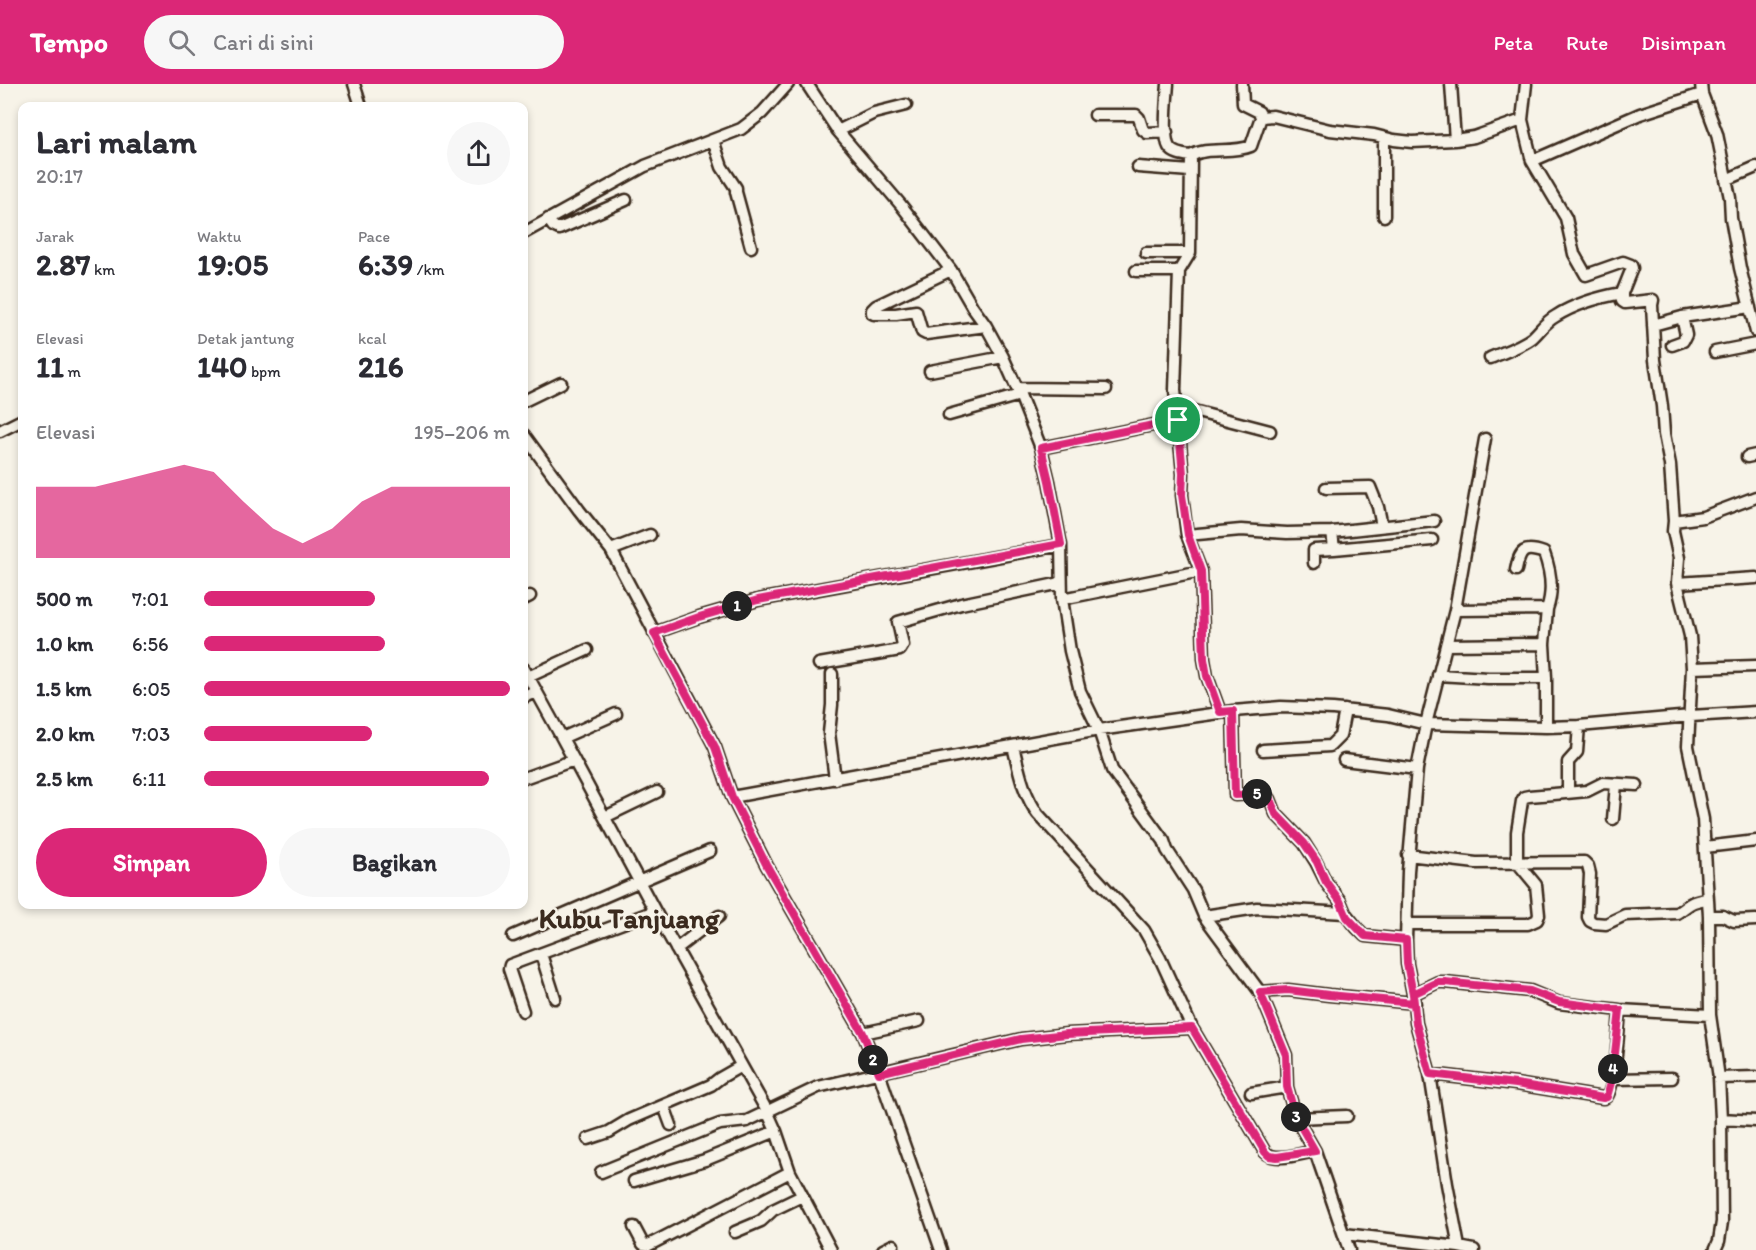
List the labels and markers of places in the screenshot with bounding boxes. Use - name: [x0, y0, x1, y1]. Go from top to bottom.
- pin: [1152, 394, 1203, 445]
- pin: 1: [722, 591, 752, 621]
- pin: 5: [1242, 779, 1272, 809]
- pin: 2: [858, 1045, 888, 1075]
- pin: 4: [1598, 1054, 1628, 1084]
- pin: 3: [1281, 1102, 1311, 1132]

